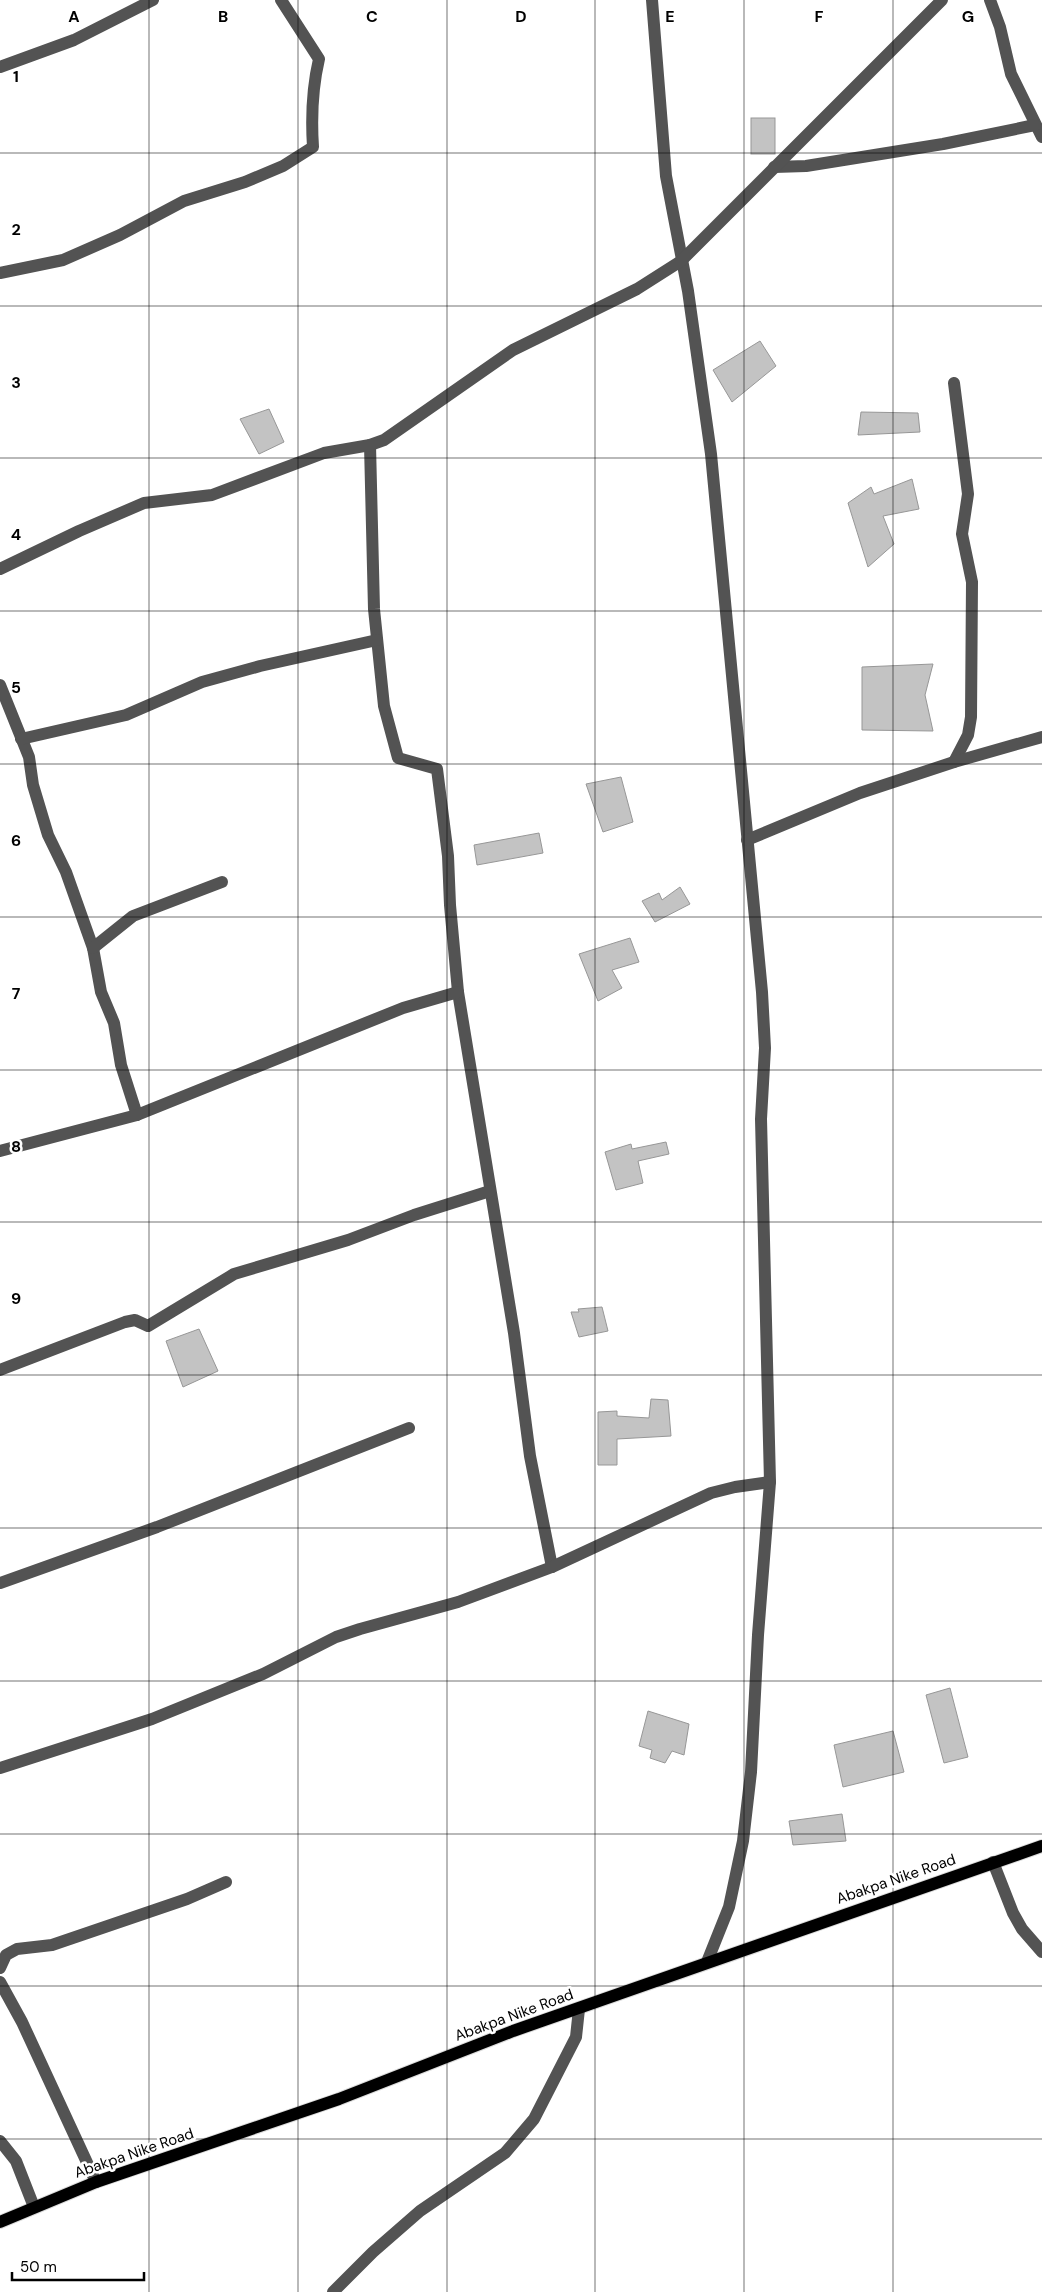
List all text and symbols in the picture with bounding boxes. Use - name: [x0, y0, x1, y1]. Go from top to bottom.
- text: A: [68, 6, 80, 27]
- text: B: [218, 6, 228, 27]
- text: C: [366, 6, 378, 27]
- text: D: [515, 6, 527, 27]
- text: E: [665, 6, 675, 27]
- text: F: [815, 6, 824, 27]
- text: G: [962, 6, 974, 27]
- text: 1: [13, 66, 19, 87]
- text: 2: [11, 219, 21, 240]
- text: 3: [11, 372, 21, 393]
- text: 4: [11, 524, 21, 545]
- text: 5: [11, 677, 21, 698]
- text: 6: [11, 830, 21, 851]
- text: 7: [12, 983, 21, 1004]
- text: 8: [11, 1136, 21, 1157]
- text: 9: [11, 1288, 21, 1309]
- street label: Abakpa Nike Road: [834, 1849, 958, 1909]
- street label: Abakpa Nike Road: [452, 1984, 576, 2046]
- street label: Abakpa Nike Road: [72, 2123, 196, 2183]
- scale bar: [12, 2250, 145, 2282]
- text: 50 m: [20, 2257, 57, 2277]

